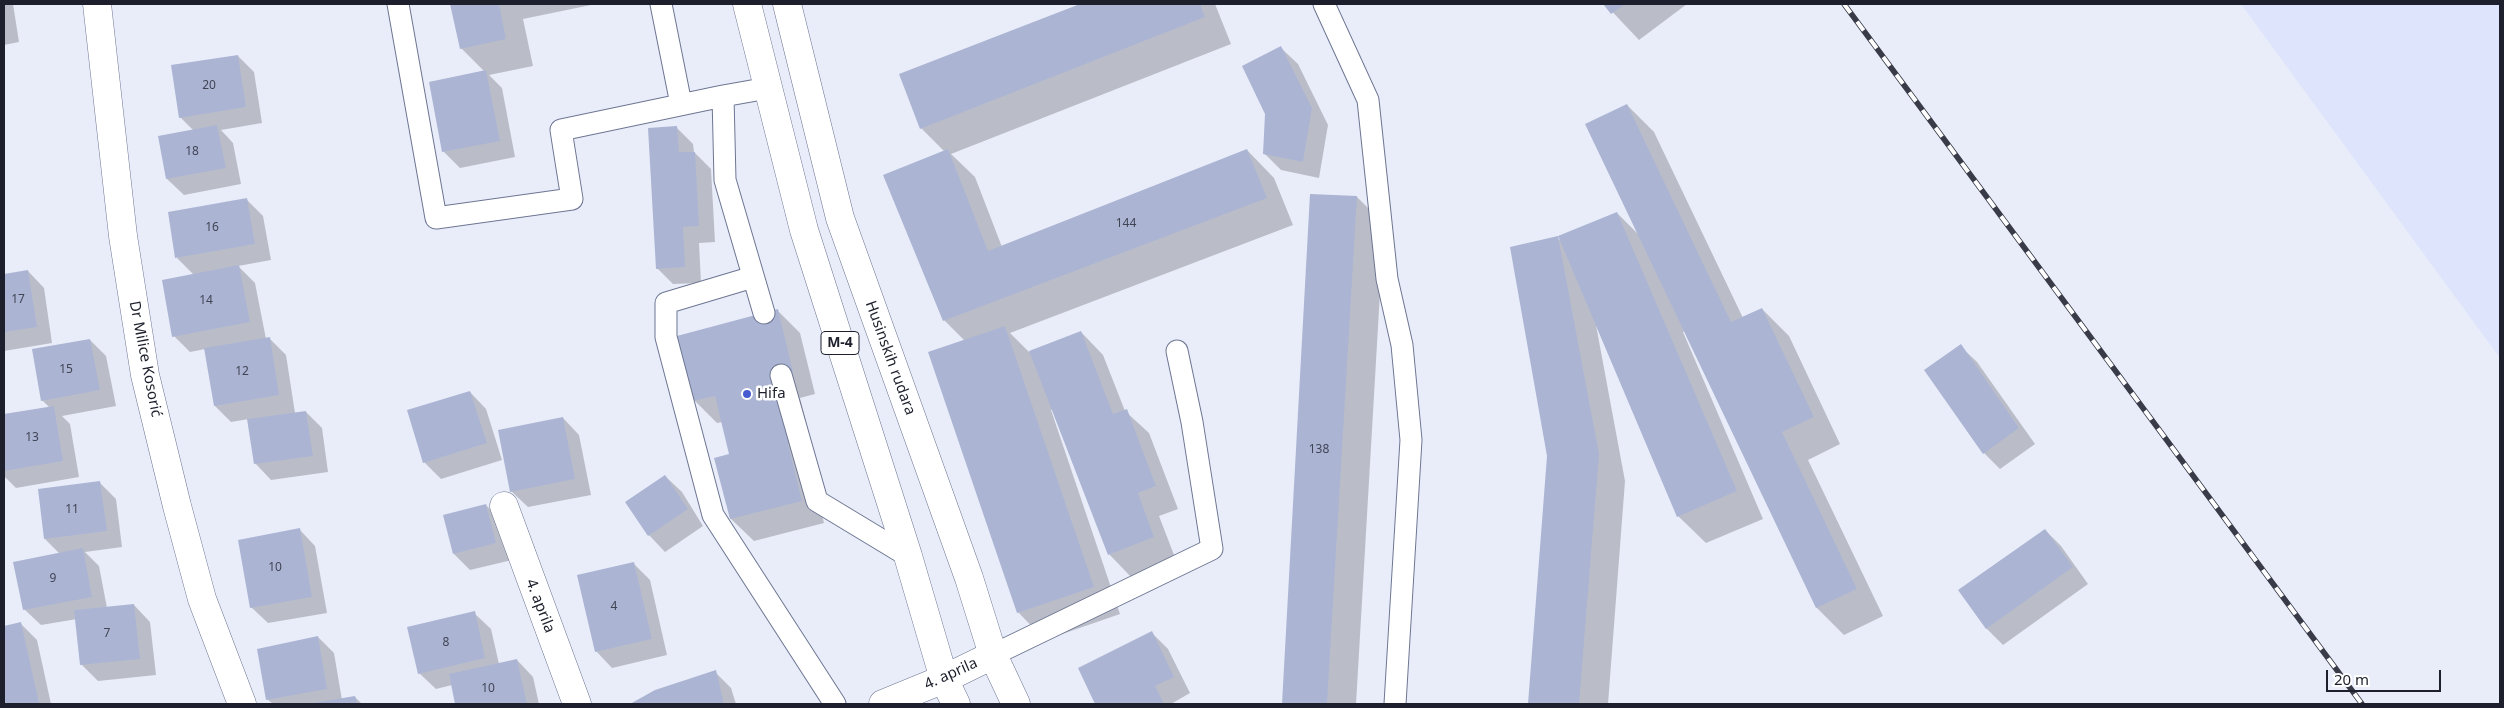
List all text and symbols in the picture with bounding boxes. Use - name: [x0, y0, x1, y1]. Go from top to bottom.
- house number: 20: [202, 79, 216, 93]
- house number: 18: [185, 145, 199, 159]
- house number: 144: [1116, 217, 1136, 231]
- house number: 16: [205, 221, 219, 235]
- house number: 17: [11, 293, 25, 307]
- house number: 14: [199, 294, 213, 308]
- street label: Husinskih rudara: [861, 298, 919, 418]
- street label: Dr Milice Kosorić: [125, 300, 165, 418]
- road number: M-4: [821, 332, 859, 354]
- house number: 15: [59, 363, 73, 377]
- house number: 12: [235, 365, 249, 379]
- place label: Hifa: [757, 385, 786, 403]
- marker: Hifa: [741, 388, 753, 400]
- house number: 13: [25, 431, 39, 445]
- house number: 138: [1309, 443, 1329, 457]
- house number: 11: [65, 503, 79, 517]
- house number: 10: [268, 561, 282, 575]
- house number: 9: [50, 572, 56, 586]
- street label: 4. aprila: [521, 576, 559, 636]
- house number: 4: [611, 600, 617, 614]
- house number: 7: [104, 627, 110, 641]
- house number: 8: [443, 636, 449, 650]
- street label: 4. aprila: [922, 654, 980, 694]
- scale bar: [2329, 660, 2444, 692]
- text: 20 m: [2334, 669, 2369, 689]
- house number: 10: [481, 682, 495, 696]

